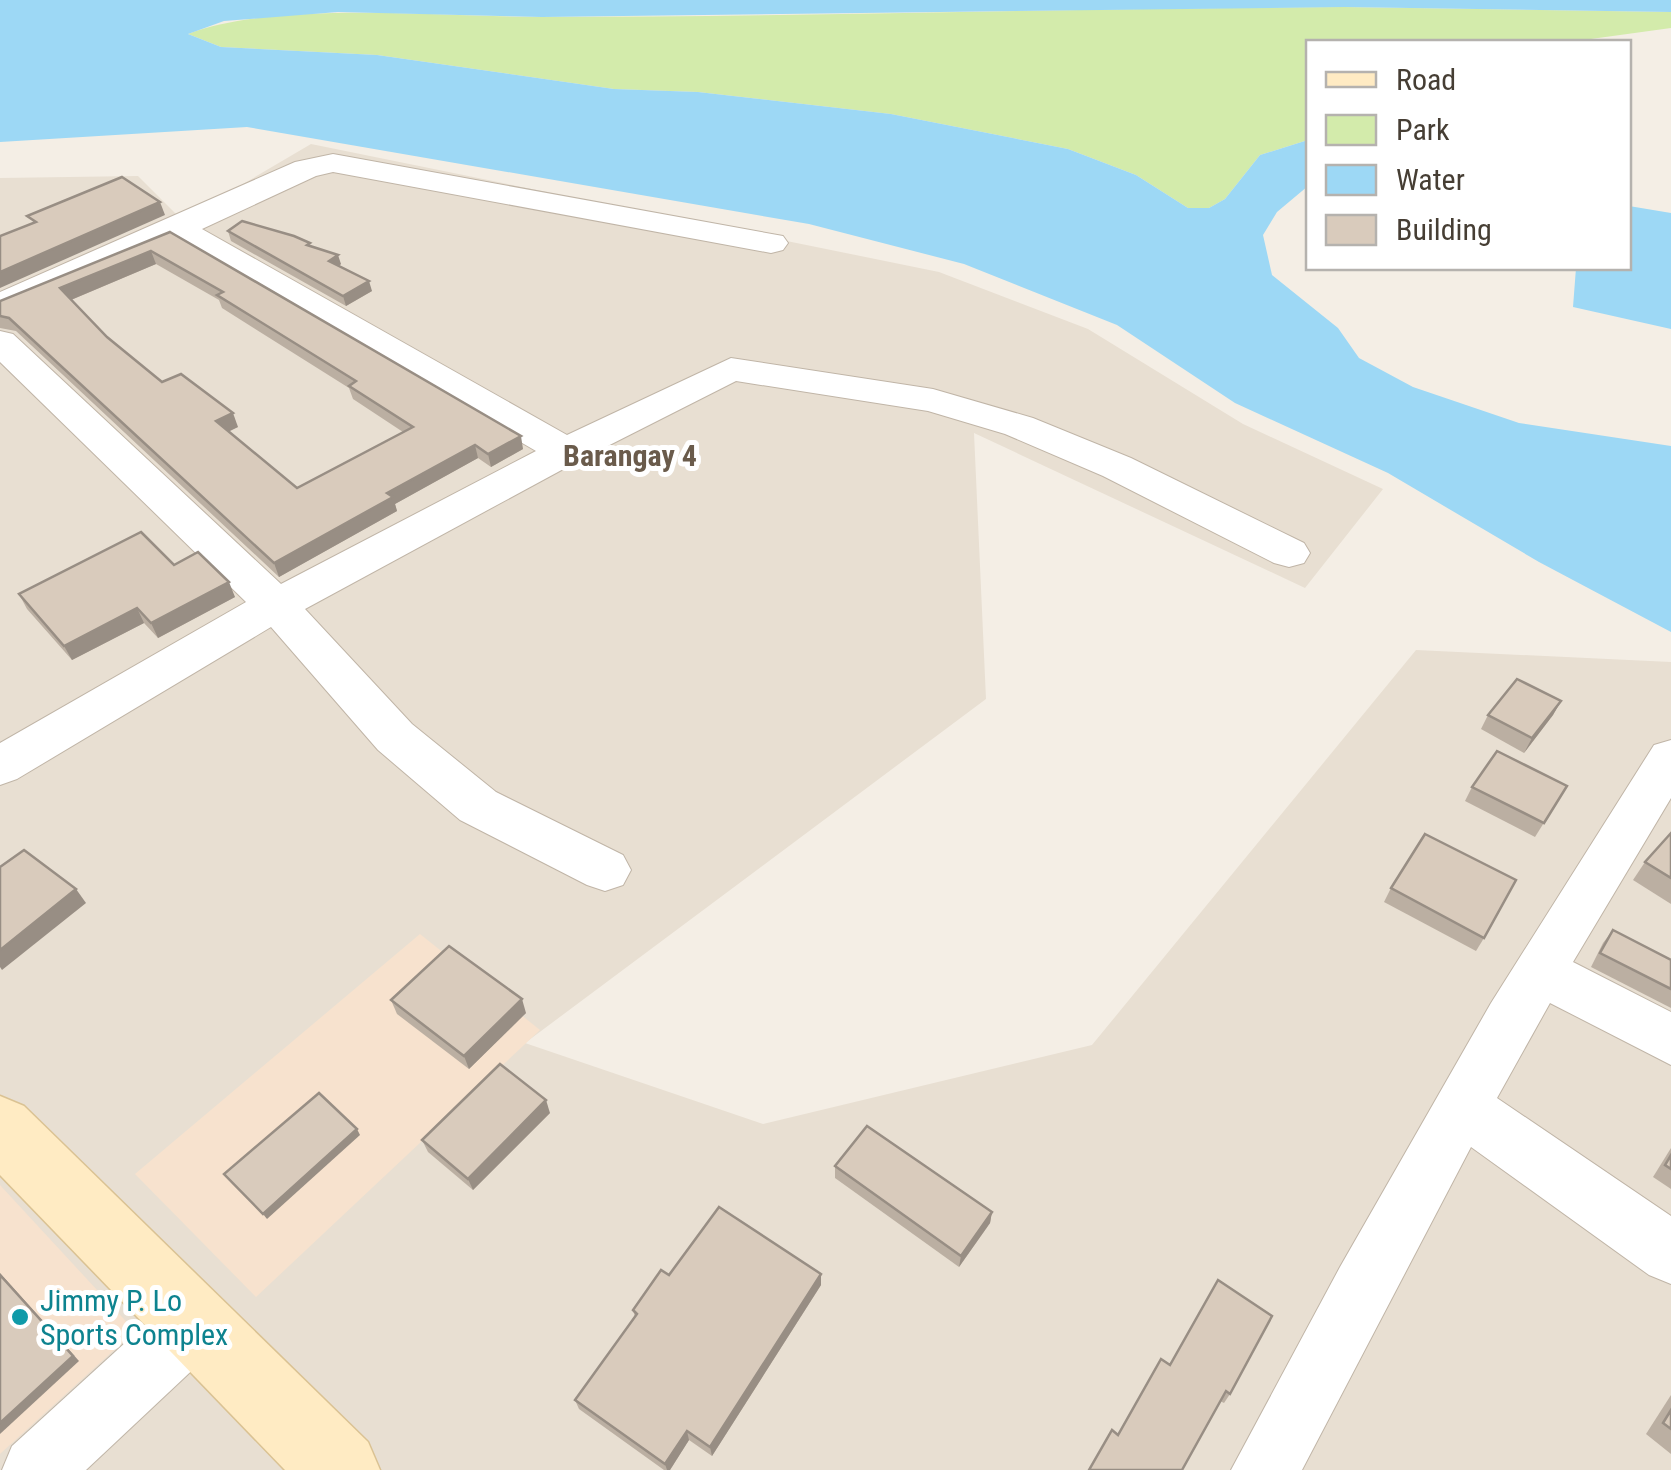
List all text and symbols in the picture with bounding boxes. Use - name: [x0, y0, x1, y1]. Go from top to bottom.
- legend: [1306, 40, 1631, 270]
- text: Road: [1396, 62, 1456, 97]
- text: Park: [1396, 112, 1450, 147]
- text: Water: [1396, 162, 1465, 197]
- text: Building: [1396, 212, 1492, 247]
- district label: Barangay 4: [563, 438, 697, 473]
- place label: Jimmy P. Lo Sports Complex: [40, 1283, 228, 1352]
- marker: Jimmy P. Lo Sports Complex: [9, 1306, 31, 1328]

